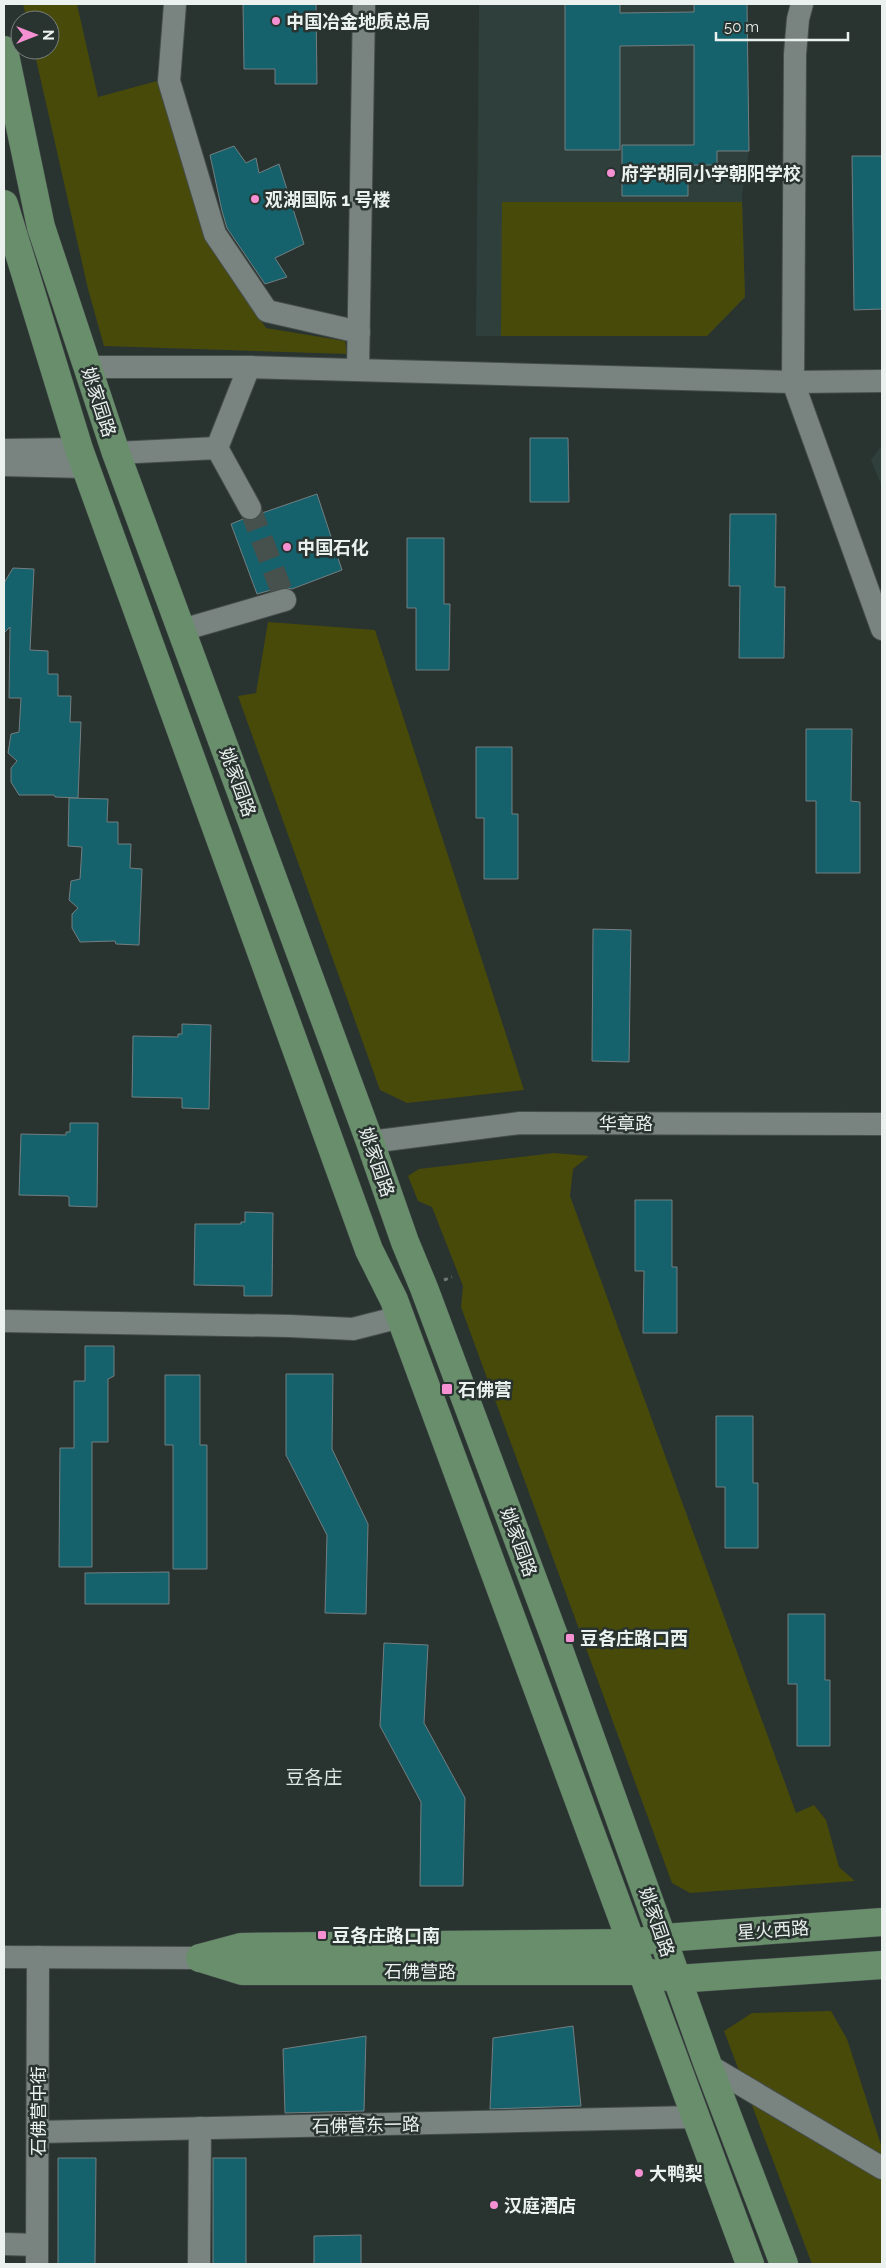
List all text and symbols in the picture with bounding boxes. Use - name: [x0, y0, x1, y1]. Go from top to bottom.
- north arrow: [10, 10, 60, 60]
- scale bar: [716, 10, 848, 42]
- place label: 中国冶金地质总局: [286, 11, 430, 32]
- marker: 中国冶金地质总局: [270, 15, 282, 27]
- text: 50 m: [724, 18, 759, 36]
- text: N: [40, 30, 56, 40]
- place label: 府学胡同小学朝阳学校: [621, 163, 801, 184]
- marker: 府学胡同小学朝阳学校: [605, 167, 617, 179]
- place label: 观湖国际 1 号楼: [265, 189, 391, 210]
- marker: 观湖国际 1 号楼: [249, 193, 261, 205]
- street label: 姚家园路: [78, 365, 120, 439]
- place label: 中国石化: [297, 537, 369, 558]
- marker: 中国石化: [281, 541, 293, 553]
- street label: 姚家园路: [216, 745, 260, 819]
- street label: 华章路: [599, 1113, 653, 1134]
- street label: 姚家园路: [355, 1125, 399, 1199]
- place label: 石佛营: [458, 1379, 512, 1400]
- marker: 石佛营: [440, 1382, 454, 1396]
- street label: 姚家园路: [497, 1505, 541, 1579]
- place label: 豆各庄路口西: [580, 1628, 688, 1649]
- marker: 豆各庄路口西: [564, 1632, 576, 1644]
- district label: 豆各庄: [285, 1766, 343, 1788]
- street label: 姚家园路: [635, 1885, 679, 1959]
- street label: 星火西路: [736, 1917, 810, 1943]
- place label: 豆各庄路口南: [332, 1925, 440, 1946]
- marker: 豆各庄路口南: [316, 1929, 328, 1941]
- street label: 石佛营路: [384, 1961, 456, 1982]
- street label: 石佛营中街: [28, 2066, 49, 2156]
- street label: 石佛营东一路: [312, 2114, 420, 2136]
- place label: 大鸭梨: [649, 2163, 703, 2184]
- marker: 大鸭梨: [633, 2167, 645, 2179]
- place label: 汉庭酒店: [504, 2195, 576, 2216]
- marker: 汉庭酒店: [488, 2199, 500, 2211]

